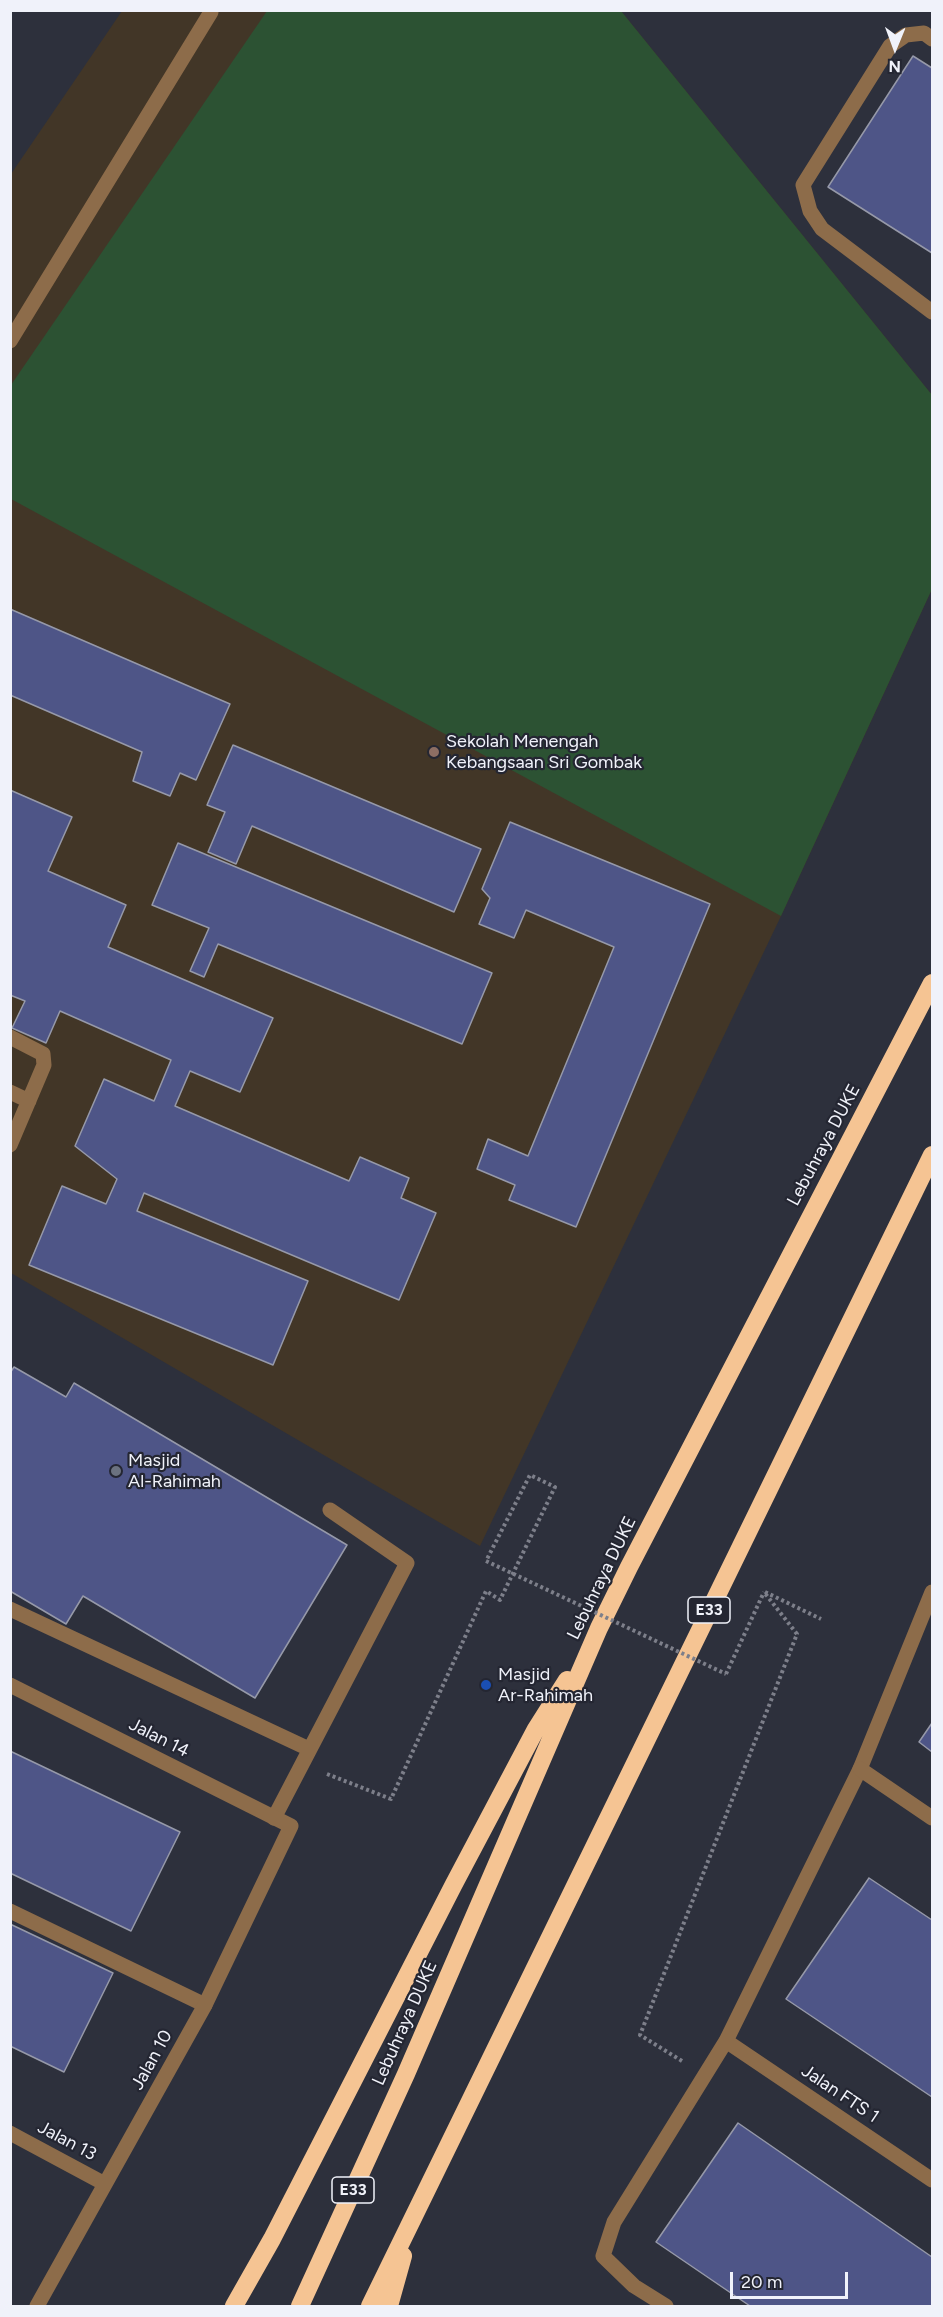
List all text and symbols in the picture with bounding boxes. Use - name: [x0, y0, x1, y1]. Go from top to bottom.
- north arrow: [865, 18, 925, 78]
- text: N: [888, 57, 901, 76]
- place label: Sekolah Menengah Kebangsaan Sri Gombak: [446, 731, 642, 774]
- marker: Sekolah Menengah Kebangsaan Sri Gombak: [427, 745, 441, 759]
- street label: Lebuhraya DUKE: [783, 1081, 865, 1209]
- place label: Masjid Al-Rahimah: [128, 1450, 221, 1492]
- marker: Masjid Al-Rahimah: [109, 1464, 123, 1478]
- street label: Lebuhraya DUKE: [563, 1513, 641, 1643]
- road number: E33: [688, 1597, 730, 1623]
- place label: Masjid Ar-Rahimah: [498, 1664, 593, 1706]
- marker: Masjid Ar-Rahimah: [479, 1678, 493, 1692]
- street label: Jalan 14: [125, 1714, 193, 1762]
- street label: Lebuhraya DUKE: [368, 1957, 442, 2089]
- street label: Jalan 10: [127, 2026, 177, 2094]
- street label: Jalan FTS 1: [797, 2060, 883, 2128]
- street label: Jalan 13: [34, 2117, 100, 2165]
- road number: E33: [332, 2177, 374, 2203]
- scale bar: [733, 2260, 852, 2298]
- text: 20 m: [741, 2271, 782, 2293]

